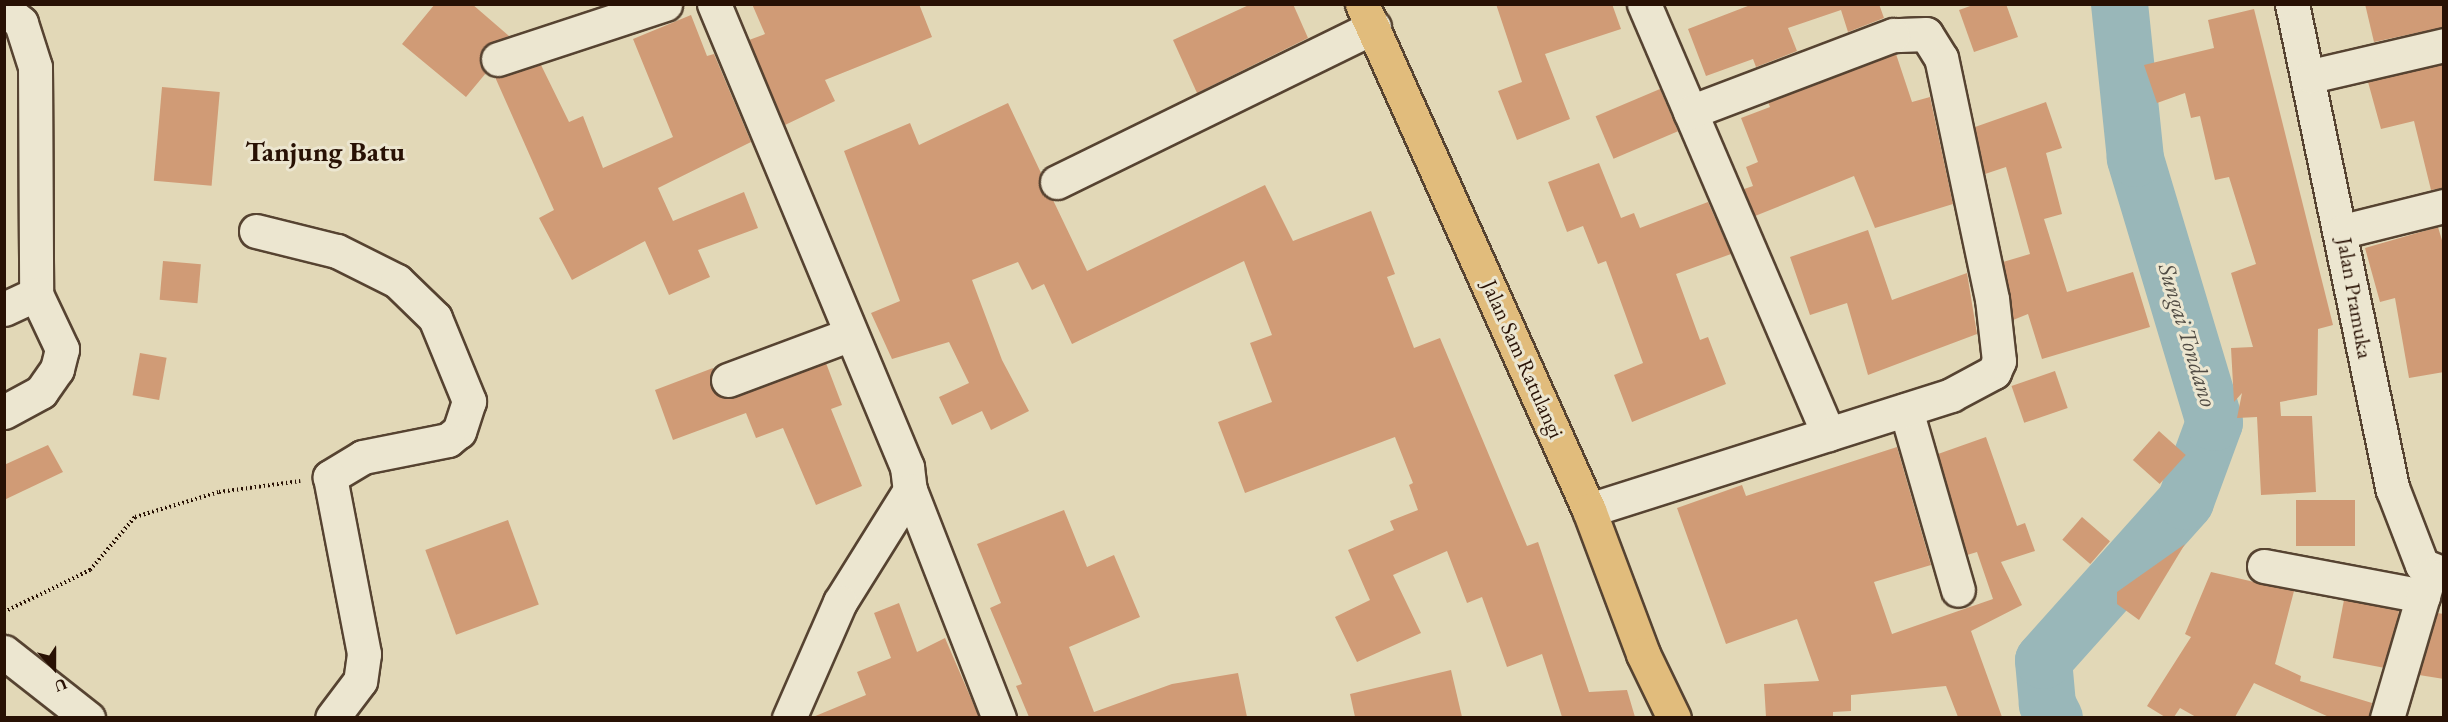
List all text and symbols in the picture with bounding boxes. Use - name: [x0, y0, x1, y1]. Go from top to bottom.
- district label: Tanjung Batu: [245, 134, 405, 168]
- street label: Jalan Pramuka: [2331, 235, 2379, 361]
- water label: Sungai Tondano: [2152, 260, 2224, 410]
- street label: Jalan Sam Ratulangi: [1476, 276, 1570, 442]
- north arrow: [24, 638, 84, 698]
- text: U: [51, 673, 70, 697]

